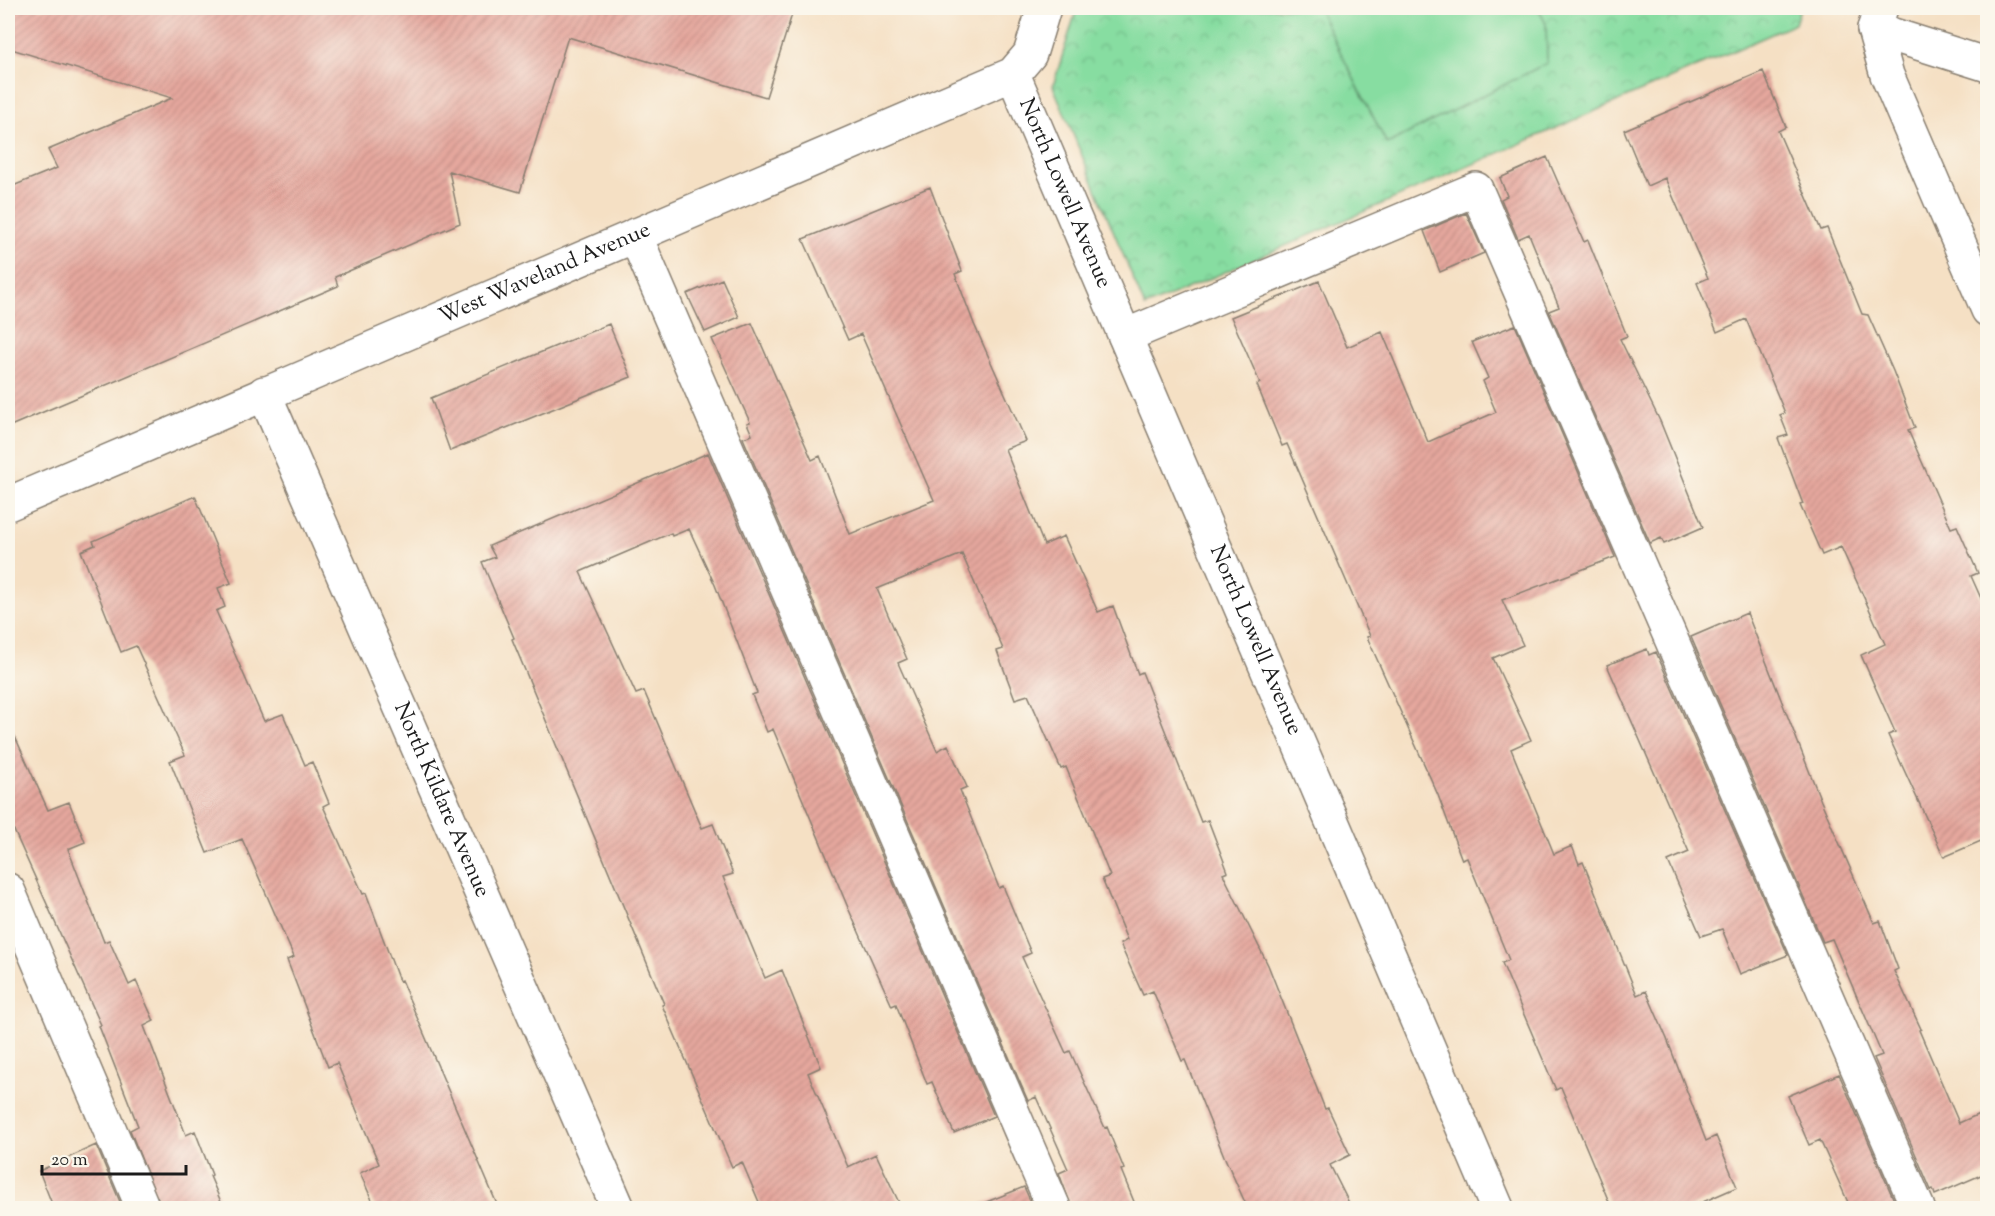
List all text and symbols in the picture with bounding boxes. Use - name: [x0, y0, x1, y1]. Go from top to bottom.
- street label: North Lowell Avenue: [1009, 94, 1119, 294]
- street label: West Waveland Avenue: [434, 215, 656, 334]
- street label: North Lowell Avenue: [1200, 540, 1310, 741]
- street label: North Kildare Avenue: [384, 698, 497, 903]
- scale bar: [42, 1138, 186, 1176]
- text: 20 m: [51, 1148, 88, 1174]

